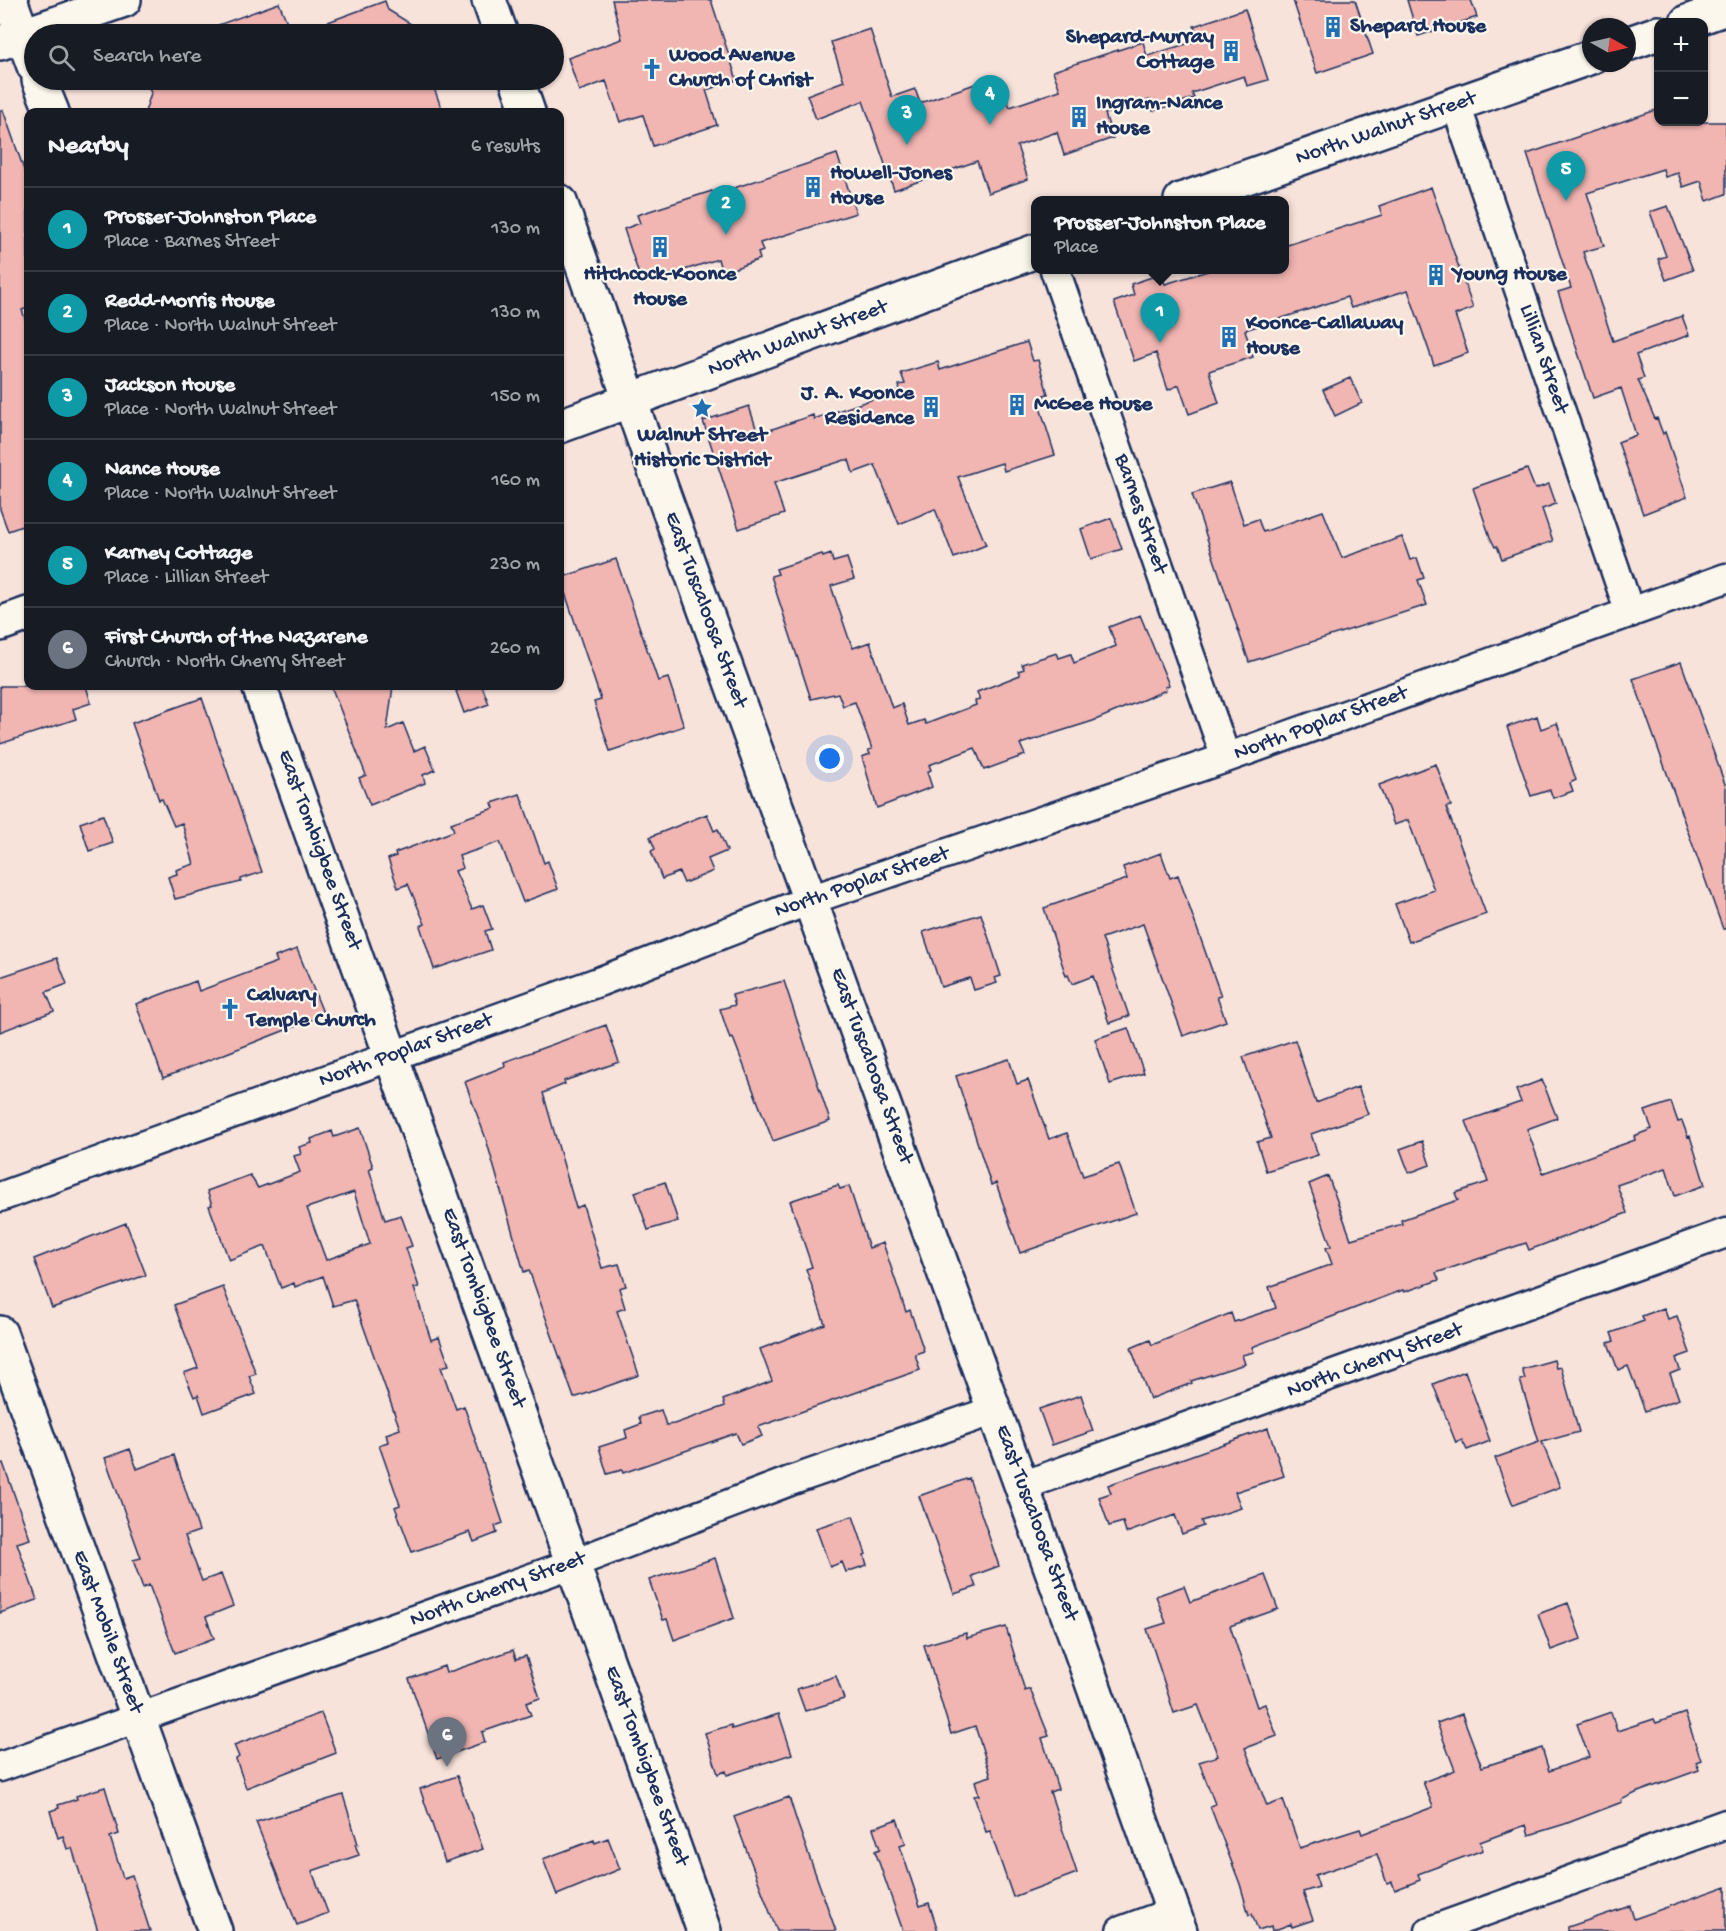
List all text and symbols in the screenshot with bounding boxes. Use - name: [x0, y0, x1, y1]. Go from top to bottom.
- place label: Shepard House: [1350, 14, 1487, 40]
- building icon: Shepard House: [1321, 15, 1345, 39]
- north arrow: [1582, 18, 1636, 72]
- map controls: [1654, 18, 1708, 126]
- button: +: [1654, 18, 1708, 72]
- search box: [24, 24, 564, 90]
- place label: Shepard-Murray Cottage: [1066, 25, 1215, 76]
- building icon: Shepard-Murray Cottage: [1219, 39, 1243, 63]
- icon: search: [45, 41, 78, 74]
- place label: Wood Avenue Church of Christ: [668, 43, 814, 94]
- text: Search here: [93, 44, 201, 70]
- church icon: Wood Avenue Church of Christ: [640, 57, 664, 81]
- button: −: [1654, 72, 1708, 126]
- pin: 4: [970, 76, 1010, 125]
- street label: North Walnut Street: [1292, 85, 1481, 172]
- place label: Ingram-Nance House: [1096, 91, 1223, 142]
- pin: 3: [888, 96, 926, 145]
- building icon: Ingram-Nance House: [1067, 105, 1091, 129]
- text: Nearby: [48, 132, 129, 163]
- text: 6 results: [471, 136, 540, 159]
- pin: 5: [1546, 152, 1586, 201]
- place label: Howell-Jones House: [830, 161, 954, 212]
- building icon: Howell-Jones House: [801, 175, 825, 199]
- pin: 2: [706, 186, 746, 235]
- popup: [1031, 196, 1289, 274]
- text: Prosser-Johnston Place: [105, 205, 316, 231]
- text: Prosser-Johnston Place: [1054, 211, 1266, 237]
- text: 1: [63, 218, 72, 241]
- text: 130 m: [491, 218, 540, 241]
- text: Place · Barnes Street: [105, 231, 278, 254]
- building icon: Hitchcock-Koonce House: [648, 235, 672, 259]
- text: Place: [1054, 237, 1098, 260]
- place label: Hitchcock-Koonce House: [584, 262, 737, 313]
- place label: Young House: [1450, 262, 1568, 288]
- building icon: Young House: [1424, 263, 1448, 287]
- text: Redd-Morris House: [105, 289, 275, 315]
- street label: North Walnut Street: [705, 294, 893, 384]
- pin: 1: [1140, 294, 1180, 343]
- street label: Lillian Street: [1512, 301, 1574, 419]
- text: 2: [63, 302, 72, 325]
- text: 130 m: [491, 302, 540, 325]
- place label: Koonce-Callaway House: [1245, 311, 1403, 362]
- text: Place · North Walnut Street: [105, 315, 336, 338]
- building icon: Koonce-Callaway House: [1217, 325, 1241, 349]
- text: Jackson House: [105, 373, 235, 399]
- place label: J. A. Koonce Residence: [800, 381, 915, 432]
- text: 3: [62, 386, 73, 409]
- text: 150 m: [491, 386, 540, 409]
- place label: McGee House: [1034, 392, 1153, 418]
- building icon: McGee House: [1005, 393, 1029, 417]
- building icon: J. A. Koonce Residence: [919, 395, 943, 419]
- place icon: Walnut Street Historic District: [690, 396, 714, 420]
- text: Place · North Walnut Street: [105, 399, 336, 422]
- place label: Walnut Street Historic District: [634, 423, 772, 474]
- street label: Barnes Street: [1107, 450, 1173, 579]
- text: Nance House: [105, 457, 220, 483]
- text: 4: [63, 470, 72, 493]
- text: 160 m: [491, 470, 540, 493]
- text: Place · North Walnut Street: [105, 483, 336, 506]
- street label: East Tuscaloosa Street: [657, 508, 753, 713]
- text: Karney Cottage: [105, 541, 252, 567]
- text: 5: [62, 554, 73, 577]
- text: 230 m: [490, 554, 540, 577]
- text: Place · Lillian Street: [105, 567, 268, 590]
- text: First Church of the Nazarene: [105, 625, 368, 651]
- text: 6: [62, 638, 73, 661]
- text: 260 m: [490, 638, 540, 661]
- text: Church · North Cherry Street: [105, 651, 344, 674]
- street label: North Poplar Street: [1231, 680, 1413, 767]
- your location: [815, 744, 844, 773]
- street label: East Tombigbee Street: [271, 747, 368, 955]
- street label: North Poplar Street: [771, 840, 955, 925]
- street label: East Tuscaloosa Street: [823, 964, 919, 1169]
- place label: Calvary Temple Church: [245, 983, 376, 1034]
- church icon: Calvary Temple Church: [218, 997, 242, 1021]
- street label: North Poplar Street: [316, 1007, 498, 1094]
- street label: East Tombigbee Street: [435, 1205, 532, 1413]
- street label: North Cherry Street: [1284, 1316, 1468, 1405]
- street label: East Tuscaloosa Street: [988, 1421, 1084, 1626]
- street label: North Cherry Street: [407, 1545, 591, 1634]
- street label: East Mobile Street: [65, 1547, 149, 1719]
- street label: East Tombigbee Street: [598, 1663, 695, 1871]
- pin: 6: [428, 1718, 466, 1767]

